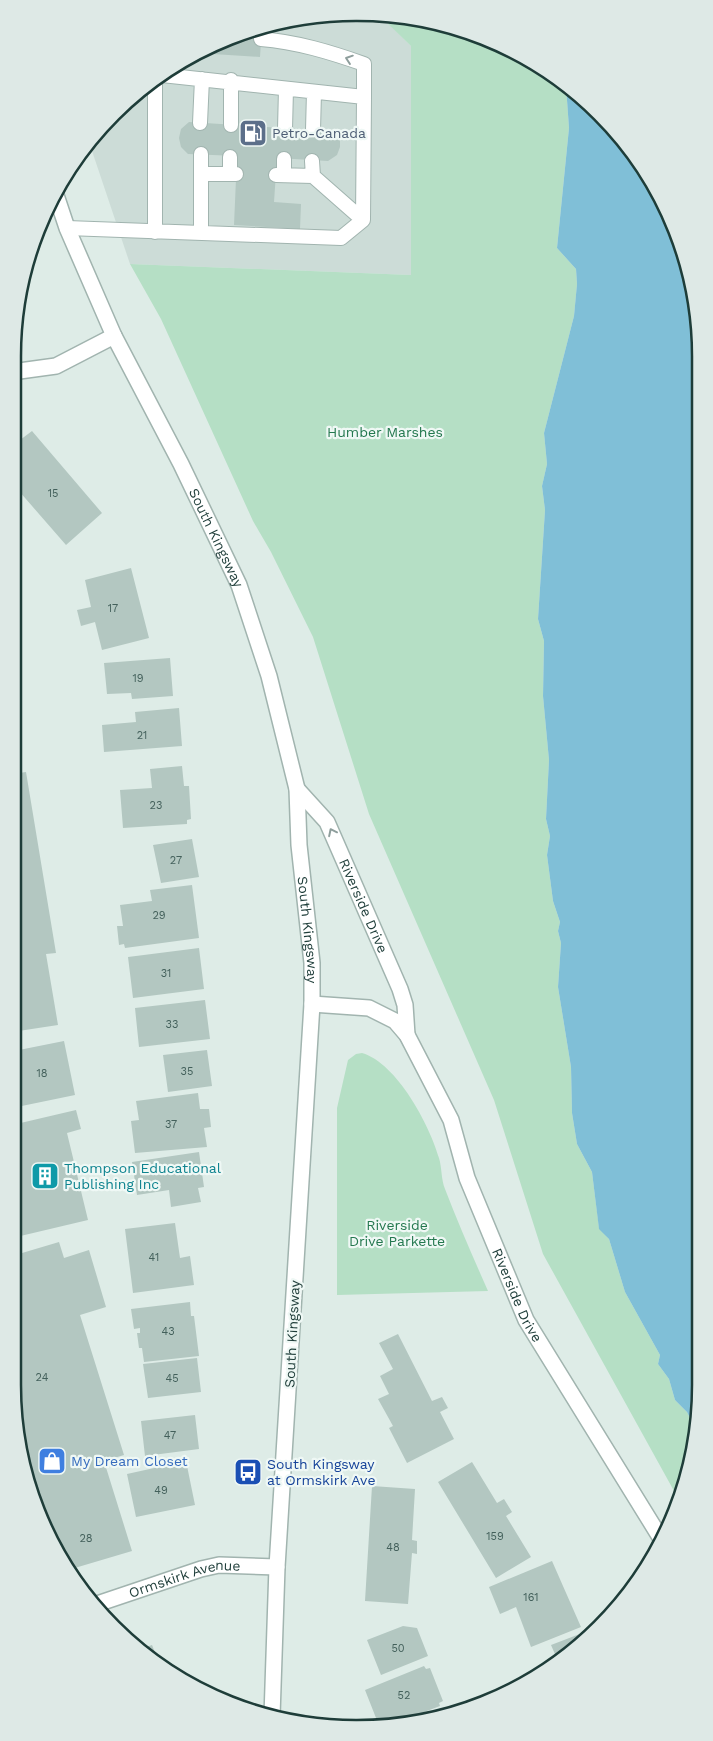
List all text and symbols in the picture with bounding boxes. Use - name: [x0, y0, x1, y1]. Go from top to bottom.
- one-way arrow: [345, 55, 353, 65]
- fuel station icon: Petro-Canada: [238, 118, 268, 148]
- place label: Petro-Canada: [272, 125, 366, 141]
- park label: Humber Marshes: [327, 424, 443, 440]
- street label: South Kingsway: [186, 486, 247, 590]
- house number: 15: [48, 487, 58, 500]
- house number: 17: [108, 602, 118, 615]
- house number: 19: [132, 672, 144, 685]
- house number: 21: [137, 729, 147, 742]
- house number: 23: [150, 799, 162, 812]
- one-way arrow: [328, 828, 338, 837]
- house number: 27: [170, 854, 182, 867]
- street label: Riverside Drive: [336, 856, 391, 955]
- street label: South Kingsway: [294, 875, 321, 984]
- house number: 29: [152, 909, 166, 922]
- house number: 31: [161, 967, 171, 980]
- house number: 33: [166, 1018, 178, 1031]
- house number: 35: [181, 1065, 193, 1078]
- house number: 18: [36, 1067, 48, 1080]
- house number: 37: [165, 1118, 177, 1131]
- place label: Thompson Educational Publishing Inc: [64, 1160, 222, 1192]
- building icon: Thompson Educational Publishing Inc: [30, 1161, 60, 1191]
- park label: Riverside Drive Parkette: [349, 1217, 445, 1249]
- street label: Riverside Drive: [489, 1246, 546, 1345]
- house number: 41: [149, 1251, 159, 1264]
- street label: South Kingsway: [281, 1279, 303, 1388]
- house number: 43: [161, 1325, 175, 1338]
- house number: 24: [36, 1371, 49, 1384]
- house number: 45: [165, 1372, 179, 1385]
- house number: 47: [164, 1429, 176, 1442]
- shop icon: My Dream Closet: [37, 1446, 67, 1476]
- place label: My Dream Closet: [71, 1453, 188, 1469]
- place label: South Kingsway at Ormskirk Ave: [267, 1456, 375, 1488]
- bus stop icon: South Kingsway at Ormskirk Ave: [233, 1457, 263, 1487]
- house number: 49: [154, 1484, 168, 1497]
- house number: 159: [486, 1530, 504, 1543]
- house number: 28: [79, 1532, 93, 1545]
- house number: 48: [386, 1541, 400, 1554]
- street label: Ormskirk Avenue: [127, 1557, 241, 1601]
- house number: 161: [523, 1591, 539, 1604]
- house number: 50: [391, 1642, 405, 1655]
- house number: 52: [398, 1689, 410, 1702]

